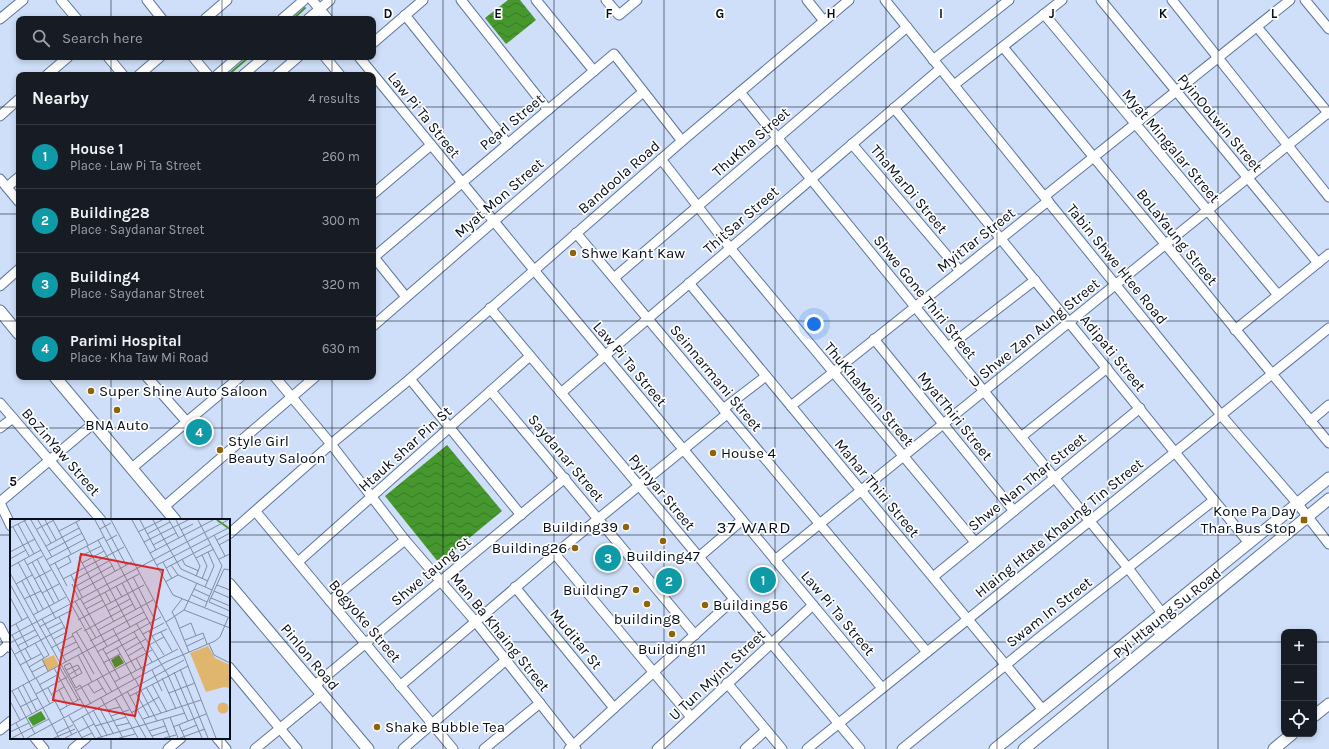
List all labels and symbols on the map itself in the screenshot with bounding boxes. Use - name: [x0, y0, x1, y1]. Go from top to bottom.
- text: D: [384, 6, 393, 21]
- text: E: [494, 6, 502, 21]
- text: F: [605, 6, 613, 21]
- text: G: [716, 6, 724, 21]
- text: H: [826, 6, 836, 21]
- text: I: [939, 6, 943, 21]
- text: J: [1049, 6, 1055, 21]
- text: K: [1159, 6, 1168, 21]
- text: L: [1271, 6, 1278, 21]
- street label: Law Pi Ta Street: [384, 68, 464, 162]
- street label: PyinOoLwin Street: [1174, 70, 1266, 176]
- street label: Myat Mingalar Street: [1118, 86, 1224, 207]
- street label: Pearl Street: [476, 90, 548, 154]
- street label: ThuKha Street: [709, 103, 794, 181]
- street label: Bandoola Road: [574, 137, 664, 217]
- street label: ThaMarDi Street: [867, 141, 952, 237]
- street label: Myat Mon Street: [451, 154, 547, 241]
- street label: ThitSar Street: [700, 182, 783, 258]
- street label: BoLaYaung Street: [1133, 185, 1222, 289]
- street label: Tabin Shwe Htee Road: [1063, 200, 1171, 328]
- street label: MyitTar Street: [933, 204, 1019, 276]
- street label: Shwe Gone Thiri Street: [870, 231, 981, 363]
- place label: Shwe Kant Kaw: [581, 244, 685, 262]
- marker: Shwe Kant Kaw: [568, 248, 578, 258]
- street label: U Shwe Zan Aung Street: [965, 274, 1103, 391]
- street label: Adipati Street: [1076, 311, 1150, 395]
- your location: [804, 314, 824, 334]
- street label: Law Pi Ta Street: [589, 318, 671, 410]
- street label: Seinnarmani Street: [666, 321, 766, 435]
- street label: ThuKhaMein Street: [820, 338, 918, 450]
- street label: MyatThiri Street: [914, 368, 997, 464]
- place label: Super Shine Auto Saloon: [99, 382, 268, 400]
- marker: Super Shine Auto Saloon: [86, 386, 96, 396]
- street label: Htauk shar Pin St: [355, 402, 456, 496]
- street label: BoZinYaw Street: [18, 404, 104, 500]
- marker: BNA Auto: [112, 405, 122, 415]
- street label: Saydanar Street: [524, 410, 608, 506]
- place label: BNA Auto: [85, 416, 149, 434]
- pin: 4: [186, 417, 212, 447]
- street label: Shwe Nan Thar Street: [964, 429, 1090, 535]
- place label: Style Girl Beauty Saloon: [228, 432, 326, 467]
- street label: Mahar Thiri Street: [831, 435, 924, 541]
- place label: House 4: [721, 444, 776, 462]
- marker: Style Girl Beauty Saloon: [215, 445, 225, 455]
- marker: House 4: [708, 448, 718, 458]
- street label: Pyinyar Street: [625, 450, 699, 534]
- street label: Hlaing Htate Khaung Tin Street: [971, 454, 1147, 601]
- text: 5: [9, 474, 17, 489]
- place label: Kone Pa Day Thar Bus Stop: [1201, 502, 1296, 537]
- marker: Kone Pa Day Thar Bus Stop: [1299, 515, 1309, 525]
- district label: 37 WARD: [716, 517, 792, 537]
- place label: Building39: [542, 518, 618, 536]
- inset map: [10, 519, 230, 739]
- marker: Building39: [621, 522, 631, 532]
- street label: Shwe taung St: [387, 532, 475, 610]
- marker: Building47: [658, 536, 668, 546]
- place label: Building26: [492, 539, 567, 557]
- marker: Building26: [570, 543, 580, 553]
- pin: 3: [595, 543, 621, 573]
- place label: Building47: [626, 547, 700, 565]
- street label: Pyi Htaung Su Road: [1109, 564, 1225, 662]
- pin: 1: [750, 565, 776, 595]
- pin: 2: [656, 566, 682, 596]
- street label: Law Pi Ta Street: [797, 567, 879, 659]
- street label: Man Ba Khaing Street: [446, 569, 554, 695]
- street label: Swam In Street: [1003, 573, 1096, 651]
- street label: Bogyoke Street: [325, 576, 405, 666]
- place label: Building7: [563, 581, 628, 599]
- marker: Building7: [631, 585, 641, 595]
- place label: Building56: [713, 596, 788, 614]
- marker: building8: [642, 599, 652, 609]
- marker: Building56: [700, 600, 710, 610]
- street label: Muditar St: [546, 605, 606, 673]
- place label: building8: [614, 610, 680, 628]
- street label: Pinlon Road: [277, 620, 343, 694]
- street label: U Tun Myint Street: [665, 626, 769, 724]
- marker: Building11: [667, 629, 677, 639]
- place label: Building11: [638, 640, 706, 658]
- place label: Shake Bubble Tea: [385, 718, 505, 736]
- marker: Shake Bubble Tea: [372, 722, 382, 732]

